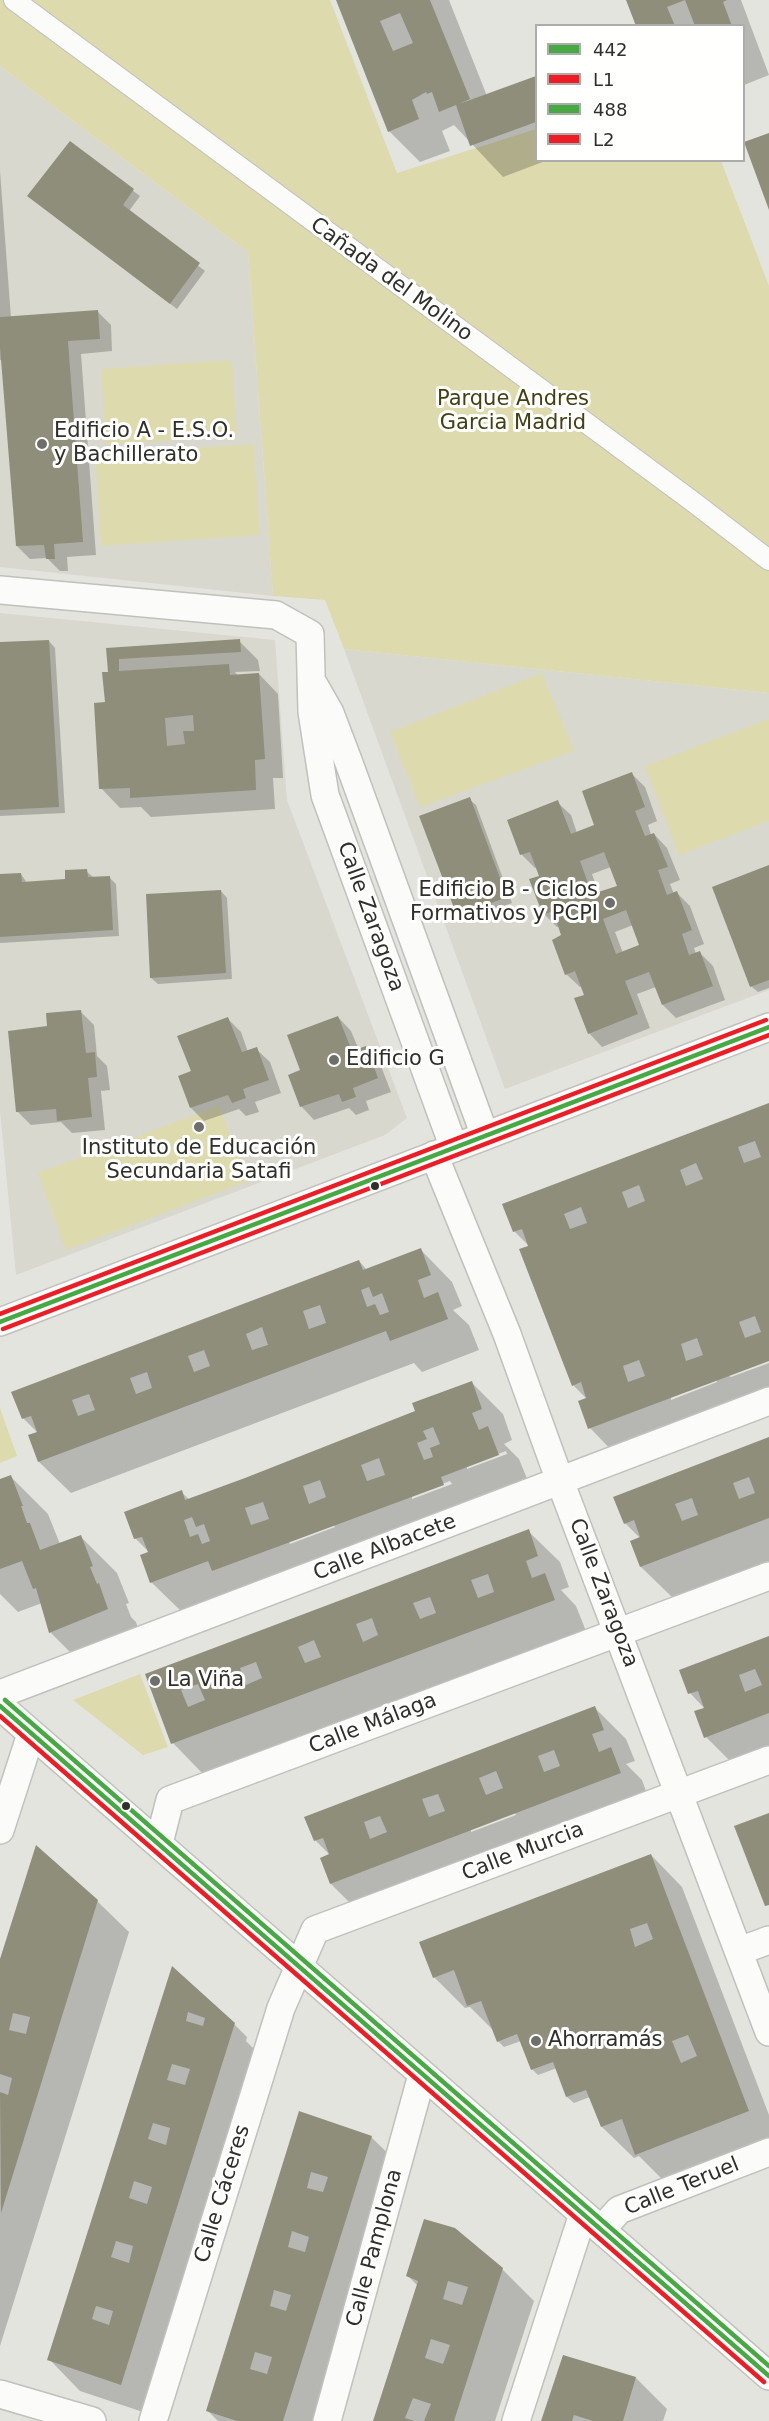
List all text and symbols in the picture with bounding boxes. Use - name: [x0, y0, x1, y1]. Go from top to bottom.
- legend: [535, 24, 745, 162]
- text: 442: [593, 39, 627, 60]
- text: L1: [593, 69, 614, 90]
- text: 488: [593, 99, 627, 120]
- text: L2: [593, 129, 614, 150]
- street label: Cañada del Molino: [305, 213, 477, 347]
- park label: Parque Andres Garcia Madrid: [437, 387, 589, 437]
- place label: Edificio A - E.S.O. y Bachillerato: [54, 419, 234, 469]
- marker: Edificio A - E.S.O. y Bachillerato: [35, 437, 49, 451]
- street label: Calle Zaragoza: [331, 839, 409, 995]
- place label: Edificio B - Ciclos Formativos y PCPI: [410, 878, 598, 928]
- marker: Edificio B - Ciclos Formativos y PCPI: [603, 896, 617, 910]
- place label: Edificio G: [346, 1047, 445, 1073]
- marker: Edificio G: [327, 1053, 341, 1067]
- marker: Instituto de Educación Secundaria Satafi: [192, 1120, 206, 1134]
- place label: Instituto de Educación Secundaria Satafi: [82, 1136, 316, 1186]
- unlabelled marker: [369, 1180, 381, 1192]
- street label: Calle Albacete: [310, 1509, 460, 1587]
- street label: Calle Zaragoza: [563, 1515, 643, 1671]
- place label: La Viña: [167, 1668, 244, 1694]
- marker: La Viña: [148, 1674, 162, 1688]
- street label: Calle Málaga: [306, 1688, 440, 1760]
- unlabelled marker: [120, 1800, 132, 1812]
- street label: Calle Murcia: [458, 1817, 588, 1887]
- place label: Ahorramás: [548, 2028, 663, 2054]
- marker: Ahorramás: [529, 2034, 543, 2048]
- street label: Calle Cáceres: [190, 2122, 256, 2266]
- street label: Calle Teruel: [621, 2153, 743, 2221]
- street label: Calle Pamplona: [342, 2166, 408, 2330]

